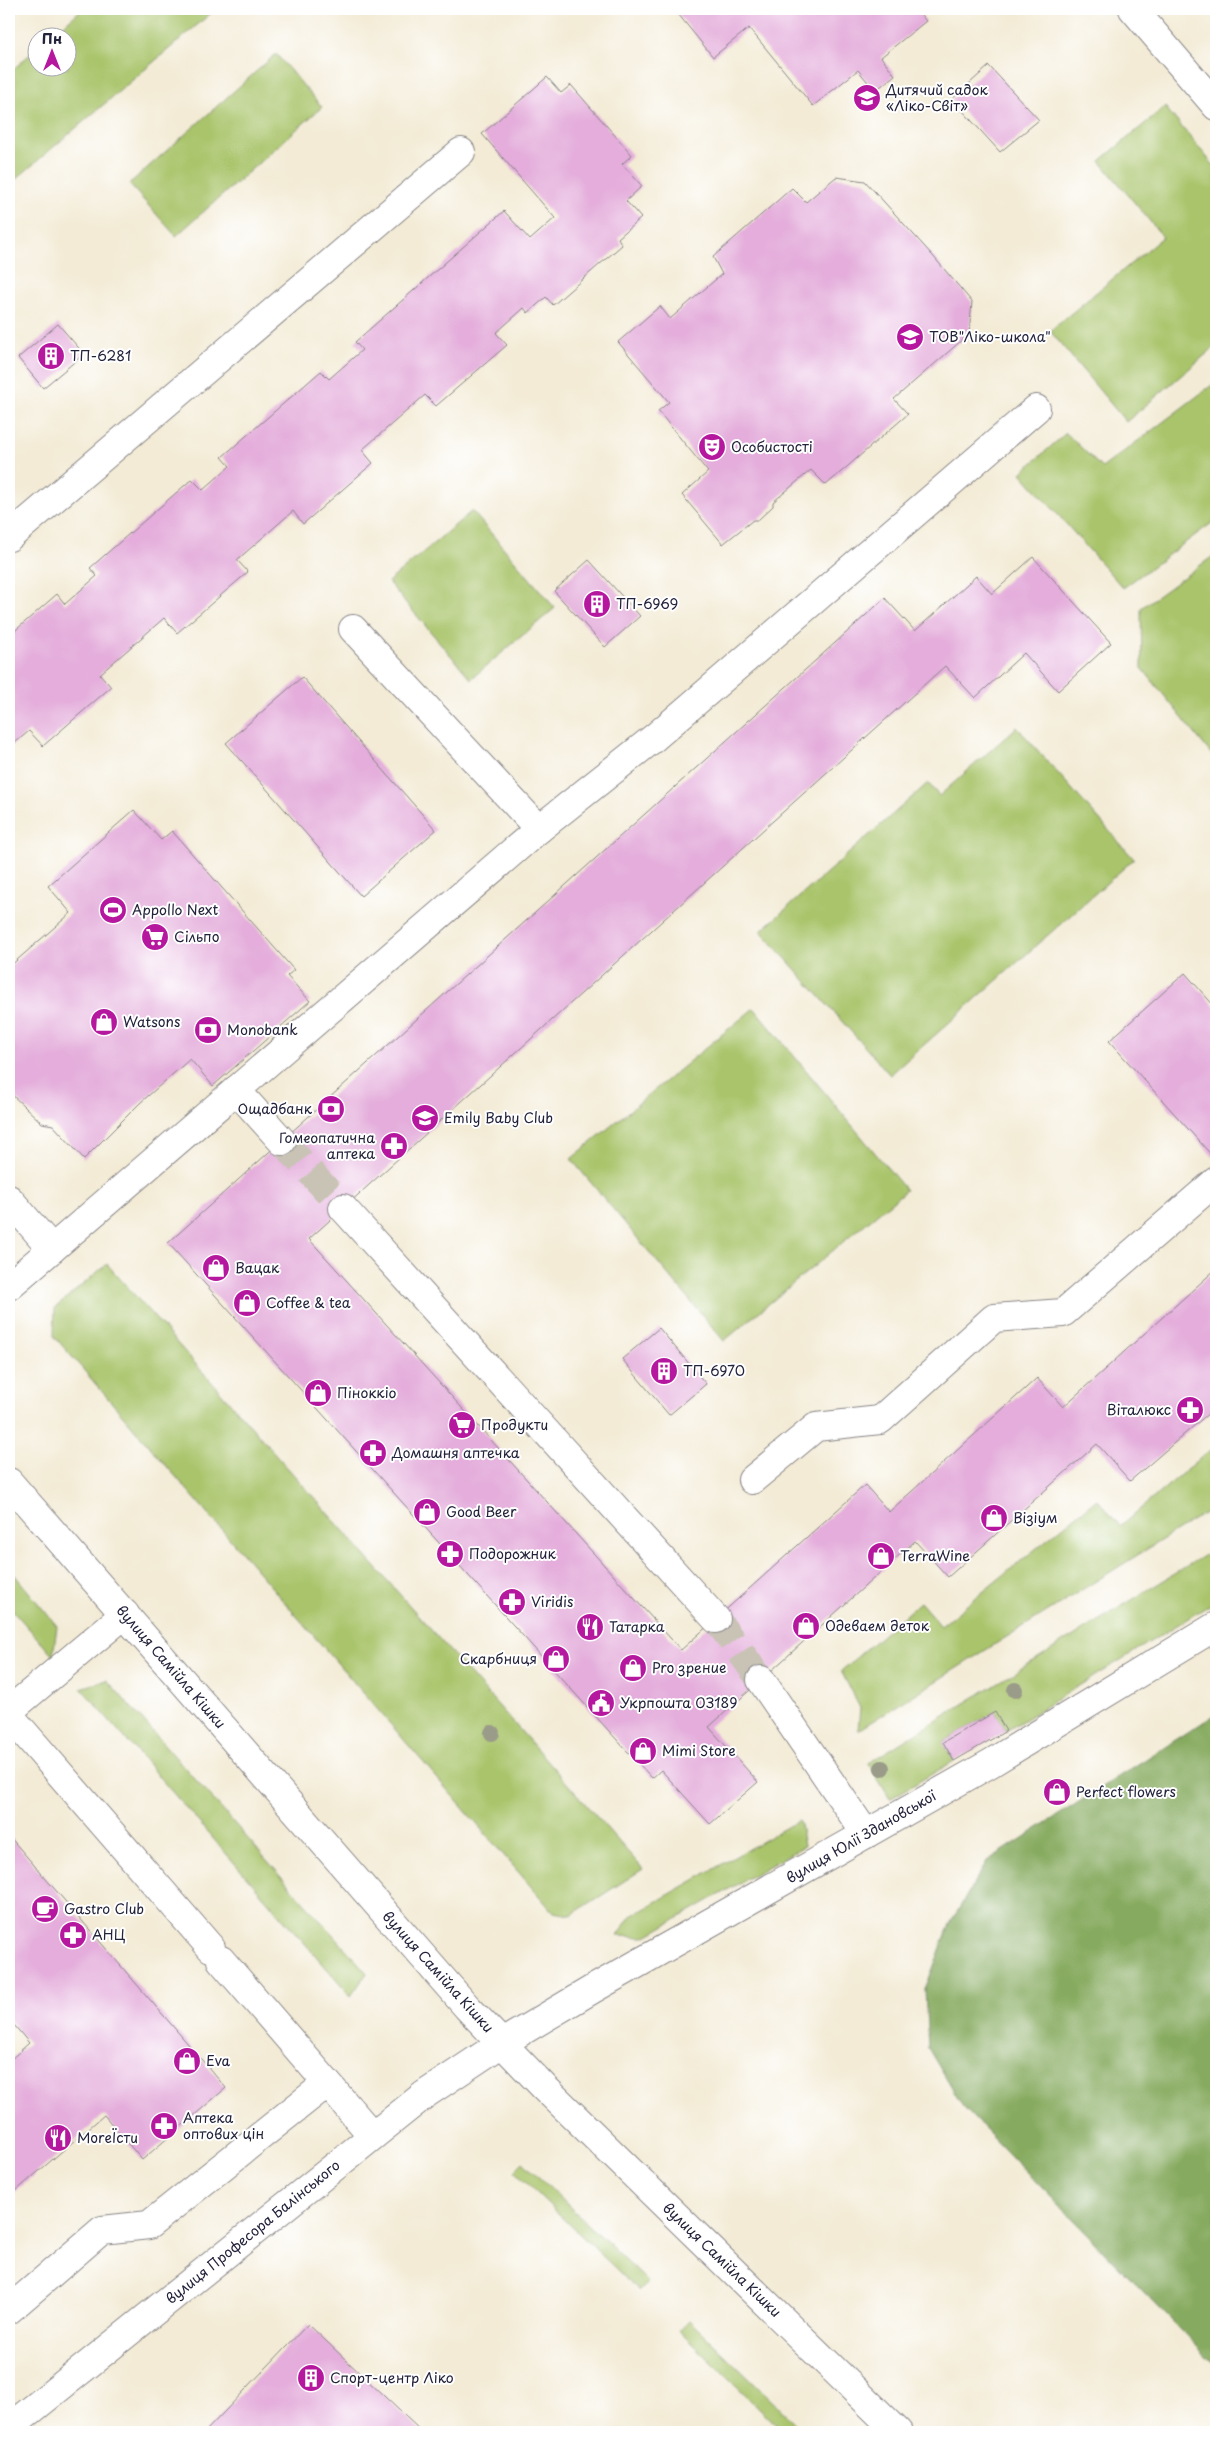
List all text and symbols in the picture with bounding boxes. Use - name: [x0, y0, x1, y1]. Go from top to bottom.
- north arrow: [28, 28, 78, 78]
- text: Пн: [42, 28, 62, 49]
- place label: Дитячий садок «Ліко-Світ»: [885, 79, 988, 116]
- school or university icon: Дитячий садок «Ліко-Світ»: [852, 83, 882, 113]
- school or university icon: ТОВ"Ліко-школа": [895, 322, 925, 352]
- place label: ТОВ"Ліко-школа": [929, 326, 1051, 347]
- building icon: ТП-6281: [36, 341, 66, 371]
- place label: ТП-6281: [70, 345, 131, 366]
- theatre icon: Особистості: [697, 432, 727, 462]
- place label: Особистості: [731, 436, 813, 457]
- building icon: ТП-6969: [582, 589, 612, 619]
- place label: ТП-6969: [616, 593, 678, 614]
- sports icon: Appollo Next: [98, 895, 128, 925]
- place label: Appollo Next: [132, 899, 218, 920]
- supermarket icon: Сільпо: [140, 922, 170, 952]
- place label: Сільпо: [174, 926, 220, 947]
- shop icon: Watsons: [89, 1007, 119, 1037]
- place label: Watsons: [123, 1011, 180, 1032]
- bank icon: Monobank: [193, 1015, 223, 1045]
- place label: Monobank: [227, 1019, 298, 1040]
- bank icon: Ощадбанк: [316, 1094, 346, 1124]
- place label: Ощадбанк: [238, 1098, 313, 1119]
- school or university icon: Emily Baby Club: [410, 1103, 440, 1133]
- place label: Emily Baby Club: [444, 1107, 553, 1128]
- place label: Гомеопатична аптека: [279, 1127, 375, 1164]
- pharmacy icon: Гомеопатична аптека: [379, 1131, 409, 1161]
- shop icon: Вацак: [201, 1253, 231, 1283]
- place label: Вацак: [235, 1257, 280, 1278]
- shop icon: Coffee & tea: [232, 1288, 262, 1318]
- place label: Coffee & tea: [266, 1292, 351, 1313]
- building icon: ТП-6970: [649, 1356, 679, 1386]
- place label: ТП-6970: [683, 1360, 745, 1381]
- shop icon: Піноккіо: [303, 1378, 333, 1408]
- place label: Піноккіо: [337, 1382, 397, 1403]
- pharmacy icon: Віталюкс: [1175, 1395, 1205, 1425]
- place label: Віталюкс: [1107, 1399, 1171, 1420]
- supermarket icon: Продукти: [447, 1410, 477, 1440]
- place label: Продукти: [481, 1414, 548, 1435]
- pharmacy icon: Домашня аптечка: [358, 1438, 388, 1468]
- place label: Домашня аптечка: [391, 1442, 520, 1463]
- shop icon: Good Beer: [412, 1497, 442, 1527]
- place label: Good Beer: [446, 1501, 517, 1522]
- shop icon: Візіум: [979, 1503, 1009, 1533]
- place label: Візіум: [1013, 1507, 1057, 1528]
- pharmacy icon: Подорожник: [435, 1539, 465, 1569]
- shop icon: TerraWine: [866, 1541, 896, 1571]
- place label: Подорожник: [469, 1543, 556, 1564]
- place label: TerraWine: [900, 1545, 970, 1566]
- pharmacy icon: Viridis: [497, 1587, 527, 1617]
- place label: Viridis: [531, 1591, 573, 1612]
- street label: вулиця Самійла Кішки: [112, 1600, 231, 1733]
- shop icon: Одеваем деток: [791, 1611, 821, 1641]
- restaurant icon: Татарка: [575, 1612, 605, 1642]
- place label: Одеваем деток: [825, 1615, 930, 1636]
- place label: Татарка: [609, 1616, 665, 1637]
- shop icon: Скарбниця: [541, 1644, 571, 1674]
- place label: Скарбниця: [460, 1648, 537, 1669]
- shop icon: Pro зрение: [618, 1653, 648, 1683]
- place label: Pro зрение: [652, 1657, 726, 1678]
- public building icon: Укрпошта 03189: [586, 1688, 616, 1718]
- place label: Укрпошта 03189: [620, 1692, 737, 1713]
- shop icon: Mimi Store: [628, 1736, 658, 1766]
- place label: Mimi Store: [662, 1740, 736, 1761]
- shop icon: Perfect flowers: [1042, 1777, 1072, 1807]
- place label: Perfect flowers: [1076, 1781, 1176, 1802]
- street label: вулиця Юлії Здановської: [782, 1784, 941, 1888]
- cafe icon: Gastro Club: [30, 1894, 60, 1924]
- place label: Gastro Club: [64, 1898, 144, 1919]
- street label: вулиця Самійла Кішки: [378, 1906, 499, 2037]
- pharmacy icon: АНЦ: [58, 1920, 88, 1950]
- place label: АНЦ: [92, 1924, 126, 1945]
- shop icon: Eva: [172, 2046, 202, 2076]
- place label: Eva: [206, 2050, 231, 2071]
- place label: Аптека оптових цін: [183, 2107, 264, 2144]
- pharmacy icon: Аптека оптових цін: [149, 2111, 179, 2141]
- restaurant icon: MoreЇсти: [43, 2123, 73, 2153]
- place label: MoreЇсти: [77, 2127, 138, 2148]
- street label: вулиця Професора Балінського: [161, 2155, 344, 2309]
- street label: вулиця Самійла Кішки: [658, 2197, 786, 2322]
- building icon: Спорт-центр Ліко: [296, 2363, 326, 2393]
- place label: Спорт-центр Ліко: [330, 2367, 454, 2388]

